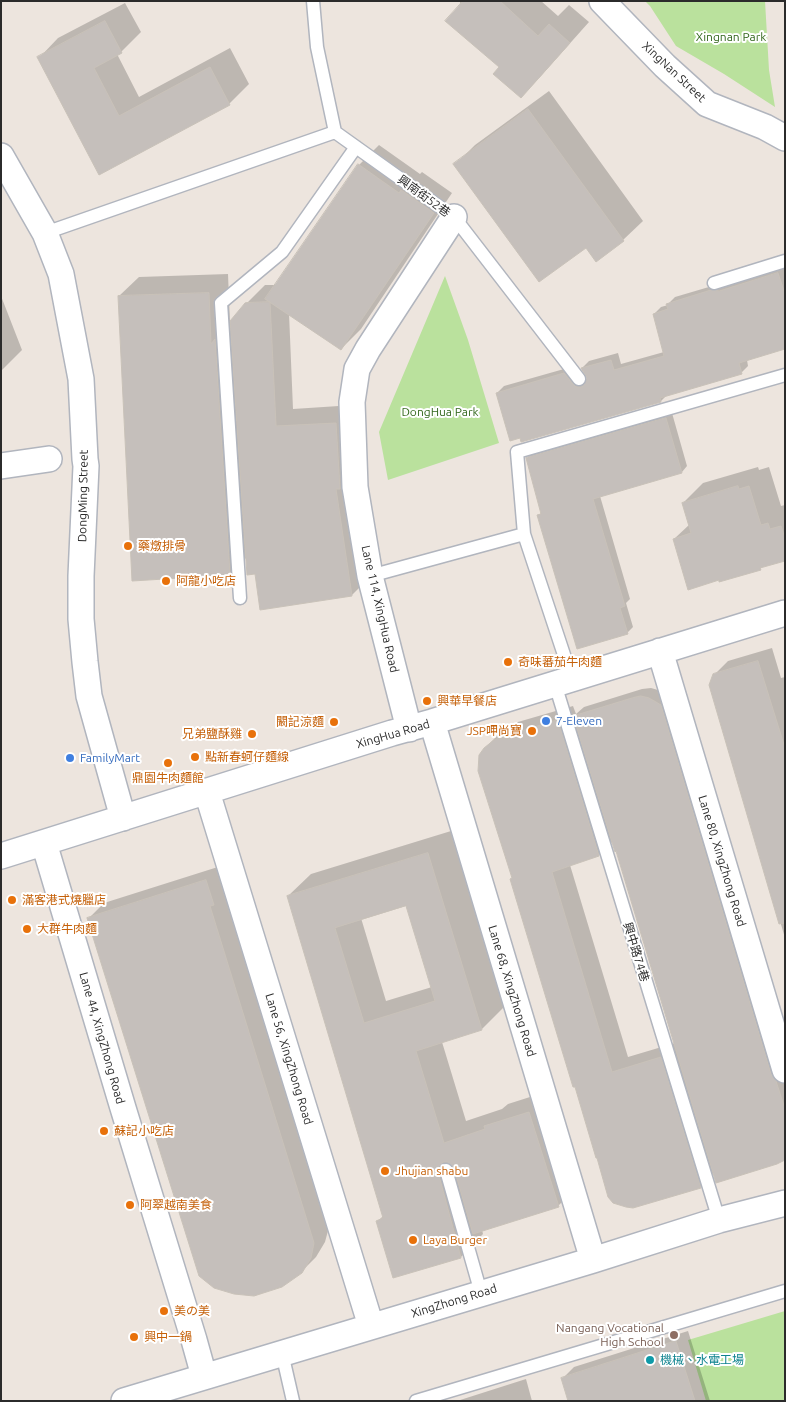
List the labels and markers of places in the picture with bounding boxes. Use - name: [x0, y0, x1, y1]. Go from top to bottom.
- place label: 藥燉排骨: [138, 539, 186, 553]
- marker: 藥燉排骨: [122, 540, 134, 552]
- place label: 阿龍小吃店: [176, 574, 236, 588]
- marker: 阿龍小吃店: [160, 575, 172, 587]
- place label: 奇味蕃茄牛肉麵: [518, 655, 602, 669]
- marker: 奇味蕃茄牛肉麵: [502, 656, 514, 668]
- place label: 興華早餐店: [437, 694, 497, 708]
- marker: 興華早餐店: [421, 695, 433, 707]
- place label: 7-Eleven: [556, 714, 602, 728]
- place label: 闞記涼麵: [276, 715, 324, 729]
- marker: 7-Eleven: [540, 715, 552, 727]
- marker: 闞記涼麵: [328, 716, 340, 728]
- place label: JSP呷尚寶: [467, 724, 522, 738]
- marker: JSP呷尚寶: [526, 725, 538, 737]
- place label: 兄弟鹽酥雞: [182, 727, 242, 741]
- marker: 兄弟鹽酥雞: [246, 728, 258, 740]
- place label: 點新春蚵仔麵線: [205, 750, 289, 764]
- place label: FamilyMart: [80, 751, 140, 765]
- marker: 點新春蚵仔麵線: [189, 751, 201, 763]
- marker: FamilyMart: [64, 752, 76, 764]
- marker: 鼎園牛肉麵館: [162, 757, 174, 769]
- place label: 鼎園牛肉麵館: [132, 771, 204, 785]
- place label: 滿客港式燒臘店: [22, 893, 106, 907]
- marker: 滿客港式燒臘店: [6, 894, 18, 906]
- place label: 大群牛肉麵: [37, 922, 97, 936]
- marker: 大群牛肉麵: [21, 923, 33, 935]
- place label: 蘇記小吃店: [114, 1124, 174, 1138]
- marker: 蘇記小吃店: [98, 1125, 110, 1137]
- place label: Jhujian shabu: [395, 1164, 468, 1178]
- marker: Jhujian shabu: [379, 1165, 391, 1177]
- place label: 阿翠越南美食: [140, 1198, 212, 1212]
- marker: 阿翠越南美食: [124, 1199, 136, 1211]
- place label: Laya Burger: [423, 1233, 487, 1247]
- marker: Laya Burger: [407, 1234, 419, 1246]
- place label: 美の美: [174, 1304, 210, 1318]
- marker: 美の美: [158, 1305, 170, 1317]
- place label: Nangang Vocational High School: [556, 1321, 664, 1349]
- marker: Nangang Vocational High School: [668, 1329, 680, 1341]
- place label: 興中一鍋: [144, 1330, 192, 1344]
- marker: 興中一鍋: [128, 1331, 140, 1343]
- place label: 機械、水電工場: [660, 1353, 744, 1367]
- marker: 機械、水電工場: [644, 1354, 656, 1366]

